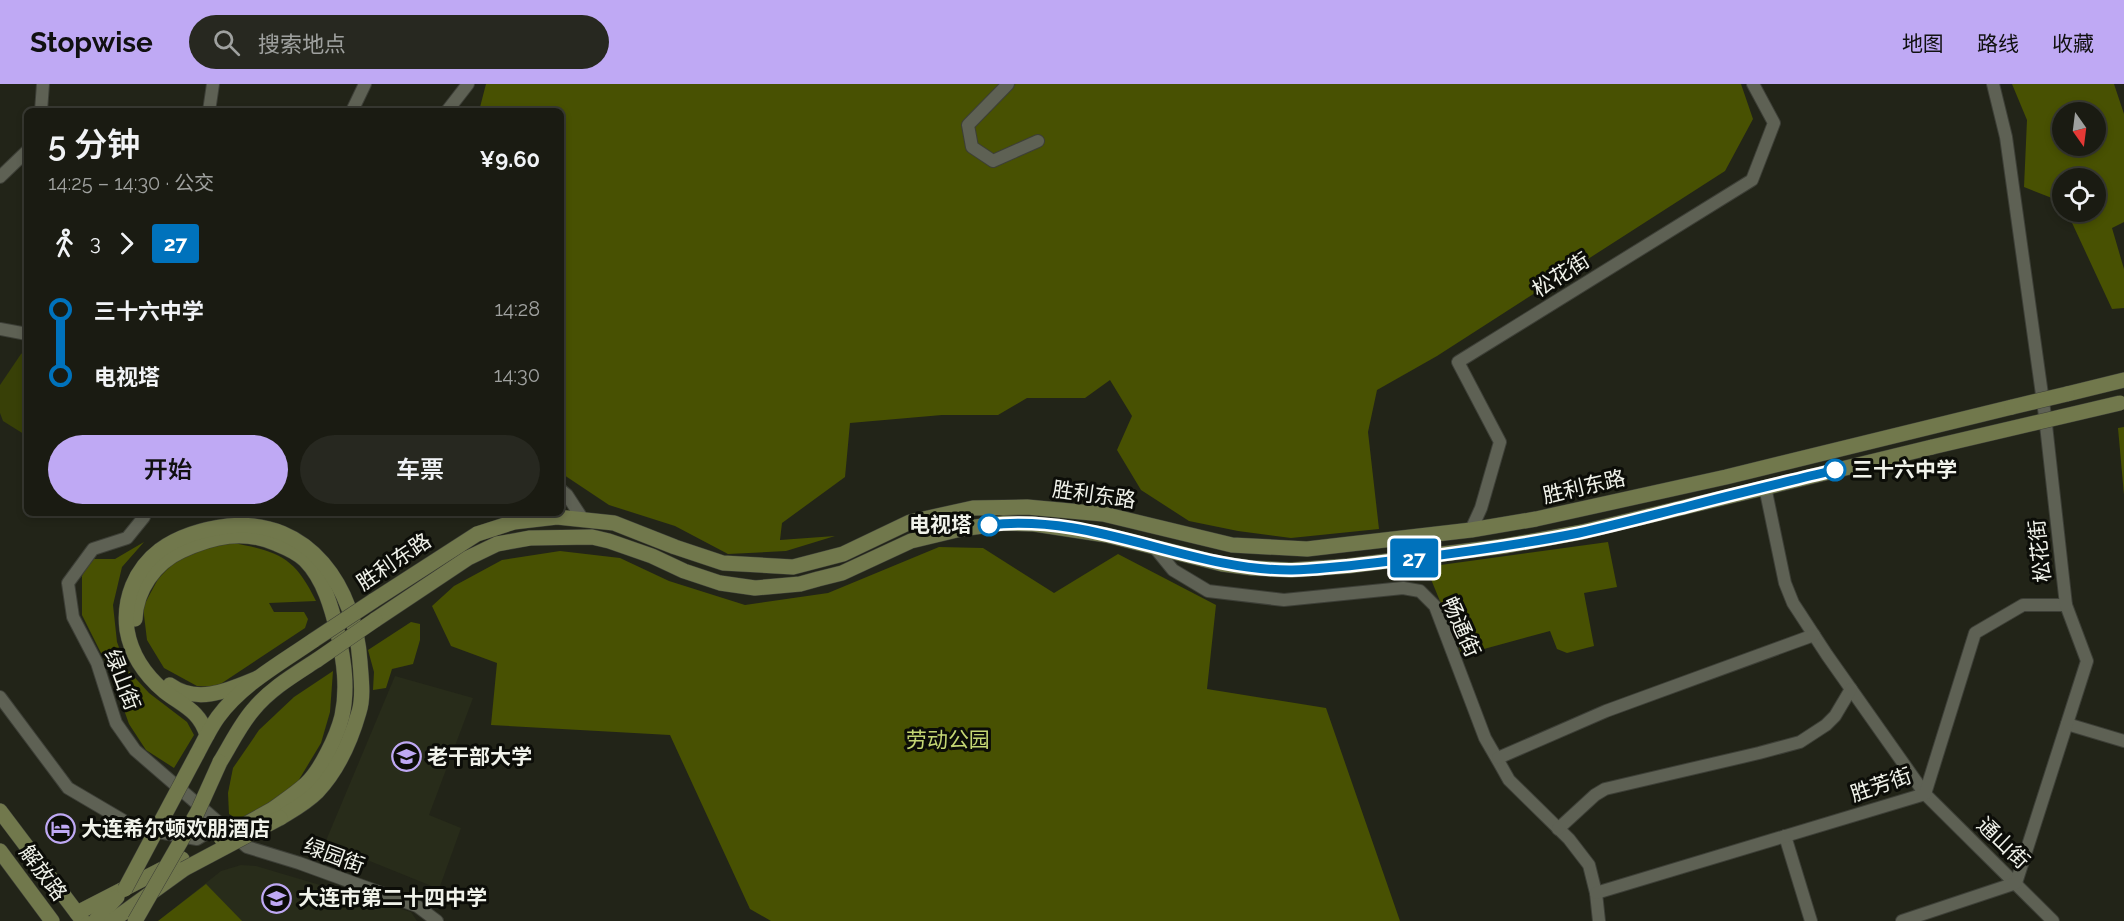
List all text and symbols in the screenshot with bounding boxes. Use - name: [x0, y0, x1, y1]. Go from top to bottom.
- search box: [189, 15, 609, 69]
- text: Stopwise: [30, 26, 153, 59]
- icon: search: [210, 26, 243, 59]
- text: 搜索地点: [258, 31, 346, 57]
- text: 地图: [1902, 31, 1944, 56]
- text: 路线: [1977, 31, 2019, 56]
- text: 收藏: [2052, 31, 2094, 56]
- north arrow: [2052, 102, 2106, 156]
- map controls: [2052, 102, 2106, 222]
- text: 5 分钟: [48, 125, 140, 164]
- text: ¥9.60: [480, 146, 540, 172]
- button: locate: [2052, 168, 2106, 222]
- text: 14:25 – 14:30 · 公交: [48, 171, 214, 195]
- icon: walk: [48, 227, 81, 260]
- icon: forward: [110, 227, 143, 260]
- text: 3: [90, 231, 101, 255]
- text: 27: [164, 231, 187, 256]
- street label: 松花街: [1527, 247, 1594, 302]
- text: 14:28: [494, 297, 540, 321]
- text: 三十六中学: [94, 298, 204, 324]
- text: 14:30: [494, 363, 540, 387]
- text: 电视塔: [94, 364, 160, 390]
- button: 开始: [48, 435, 288, 504]
- button: 车票: [300, 435, 540, 504]
- place label: 三十六中学: [1852, 457, 1957, 482]
- marker: 三十六中学: [1824, 459, 1846, 481]
- street label: 胜利东路: [1540, 465, 1628, 508]
- street label: 胜利东路: [1051, 476, 1137, 513]
- place label: 电视塔: [909, 512, 972, 537]
- marker: 电视塔: [978, 514, 1000, 536]
- street label: 松花街: [2024, 518, 2055, 584]
- street label: 胜利东路: [352, 528, 436, 595]
- line badge: 27: [1387, 538, 1441, 578]
- text: 27: [1402, 546, 1426, 571]
- street label: 畅通街: [1437, 593, 1486, 661]
- street label: 绿山街: [100, 646, 145, 714]
- park label: 劳动公园: [906, 727, 990, 752]
- school or university icon: 老干部大学: [390, 741, 422, 773]
- place label: 老干部大学: [427, 744, 532, 769]
- street label: 胜芳街: [1847, 762, 1915, 807]
- street label: 通山街: [1972, 812, 2035, 874]
- hotel icon: 大连希尔顿欢朋酒店: [44, 813, 76, 845]
- place label: 大连希尔顿欢朋酒店: [81, 816, 270, 841]
- street label: 绿园街: [300, 833, 368, 878]
- street label: 解放路: [14, 840, 72, 905]
- school or university icon: 大连市第二十四中学: [261, 882, 293, 914]
- place label: 大连市第二十四中学: [298, 885, 487, 910]

